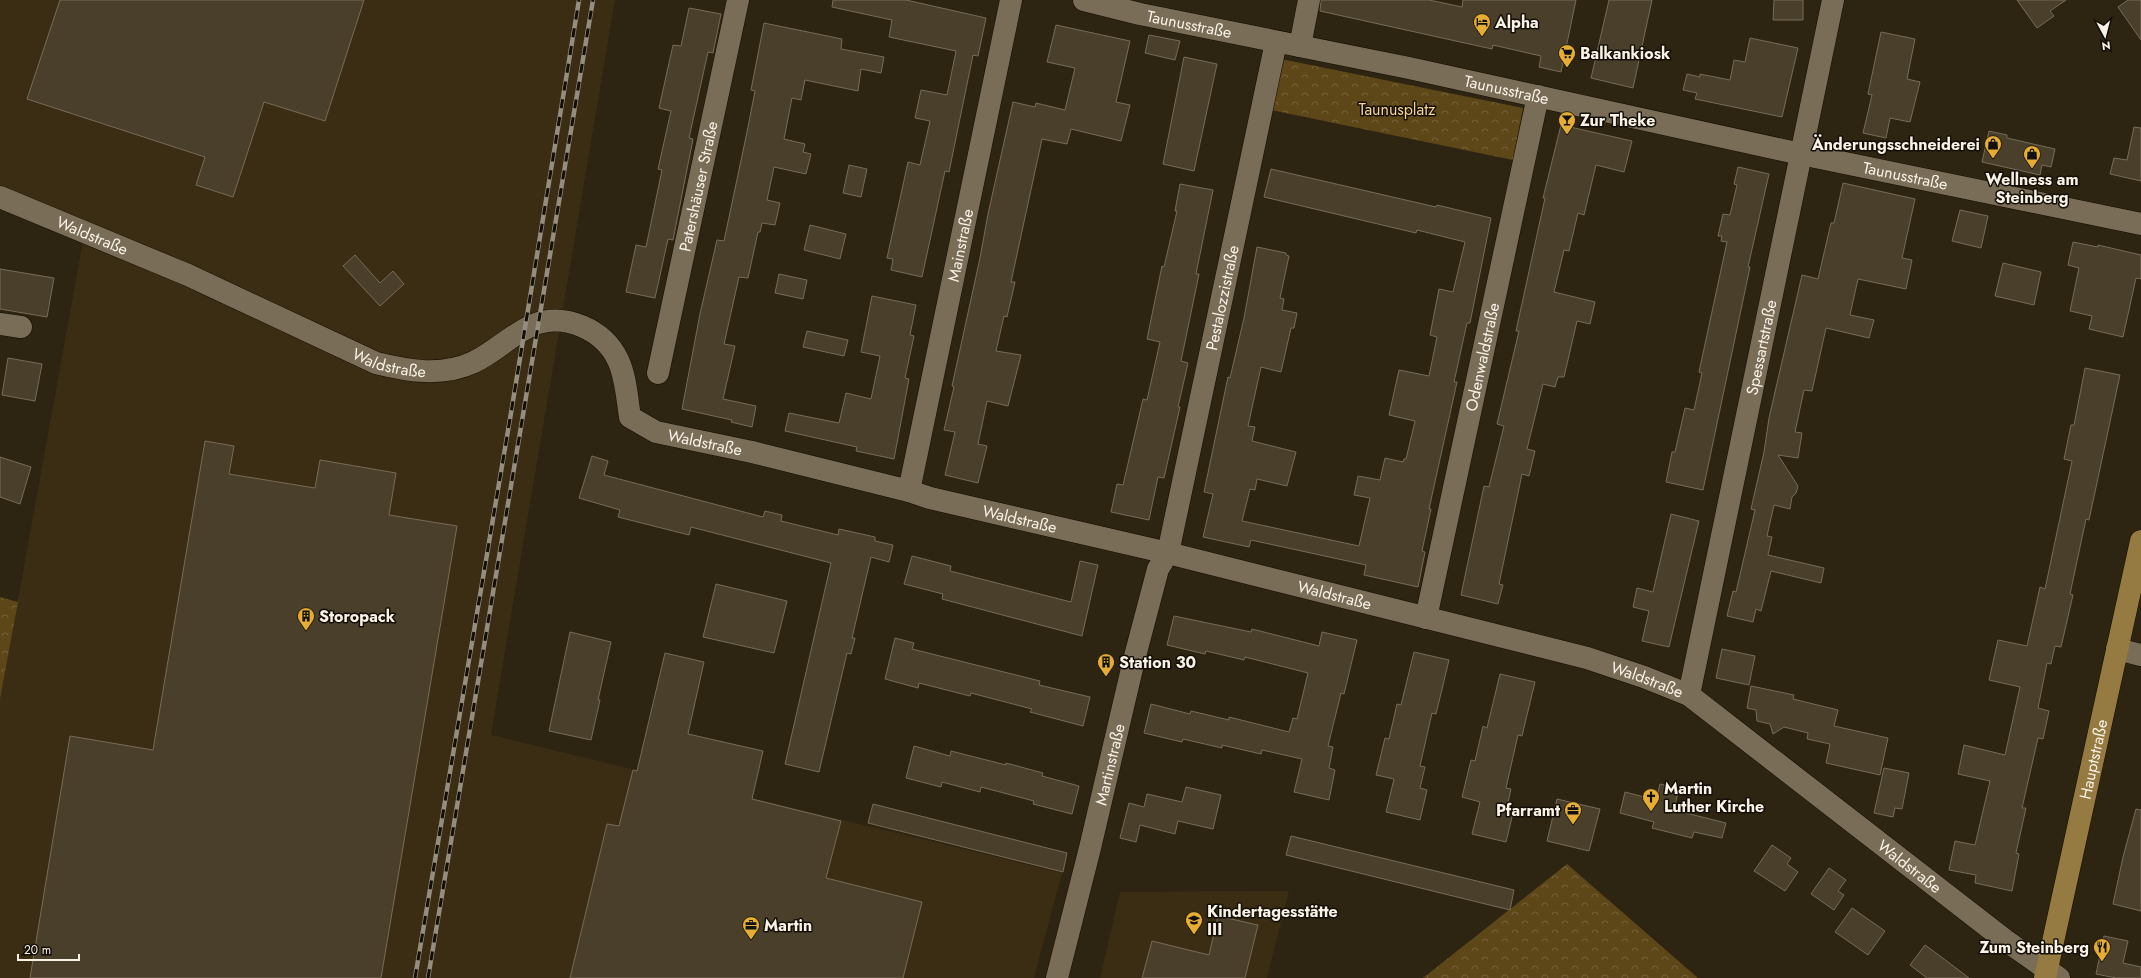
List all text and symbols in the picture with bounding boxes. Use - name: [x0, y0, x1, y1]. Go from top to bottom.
- street label: Taunusstraße: [1145, 4, 1234, 44]
- place label: Alpha: [1494, 11, 1539, 34]
- hotel icon: Alpha: [1472, 12, 1492, 37]
- north arrow: [2085, 16, 2125, 56]
- text: N: [2101, 37, 2112, 54]
- place label: Balkankiosk: [1580, 42, 1671, 65]
- supermarket icon: Balkankiosk: [1557, 43, 1577, 68]
- street label: Taunusstraße: [1462, 69, 1551, 110]
- park label: Taunusplatz: [1359, 98, 1436, 121]
- place label: Zur Theke: [1580, 109, 1655, 132]
- bar icon: Zur Theke: [1557, 110, 1577, 135]
- street label: Patershäuser Straße: [673, 119, 723, 254]
- place label: Änderungsschneiderei: [1811, 133, 1980, 156]
- shop icon: Änderungsschneiderei: [1983, 134, 2003, 159]
- shop icon: Wellness am Steinberg: [2022, 144, 2042, 169]
- street label: Taunusstraße: [1861, 156, 1950, 195]
- place label: Wellness am Steinberg: [1985, 168, 2079, 209]
- street label: Mainstraße: [941, 207, 979, 284]
- street label: Waldstraße: [53, 210, 132, 260]
- street label: Pestalozzistraße: [1200, 243, 1244, 353]
- street label: Spessartstraße: [1740, 298, 1782, 397]
- street label: Odenwaldstraße: [1459, 300, 1505, 413]
- street label: Waldstraße: [349, 342, 427, 383]
- street label: Waldstraße: [666, 423, 744, 461]
- street label: Waldstraße: [980, 499, 1059, 538]
- street label: Waldstraße: [1295, 574, 1374, 615]
- place label: Storopack: [319, 605, 396, 628]
- building icon: Storopack: [296, 606, 316, 631]
- place label: Station 30: [1119, 651, 1196, 674]
- building icon: Station 30: [1096, 652, 1116, 677]
- street label: Waldstraße: [1608, 655, 1687, 703]
- street label: Hauptstraße: [2073, 717, 2113, 801]
- street label: Martinstraße: [1089, 721, 1130, 808]
- place label: Martin Luther Kirche: [1664, 777, 1764, 818]
- church icon: Martin Luther Kirche: [1641, 787, 1661, 812]
- place label: Pfarramt: [1496, 799, 1561, 822]
- office icon: Pfarramt: [1563, 800, 1583, 825]
- street label: Waldstraße: [1873, 834, 1947, 898]
- place label: Kindertagesstätte III: [1207, 900, 1338, 941]
- school or university icon: Kindertagesstätte III: [1184, 910, 1204, 935]
- place label: Martin: [764, 914, 812, 937]
- office icon: Martin: [741, 915, 761, 940]
- scale bar: [18, 936, 79, 962]
- place label: Zum Steinberg: [1979, 936, 2089, 959]
- restaurant icon: Zum Steinberg: [2092, 937, 2112, 962]
- text: 20 m: [24, 941, 51, 959]

